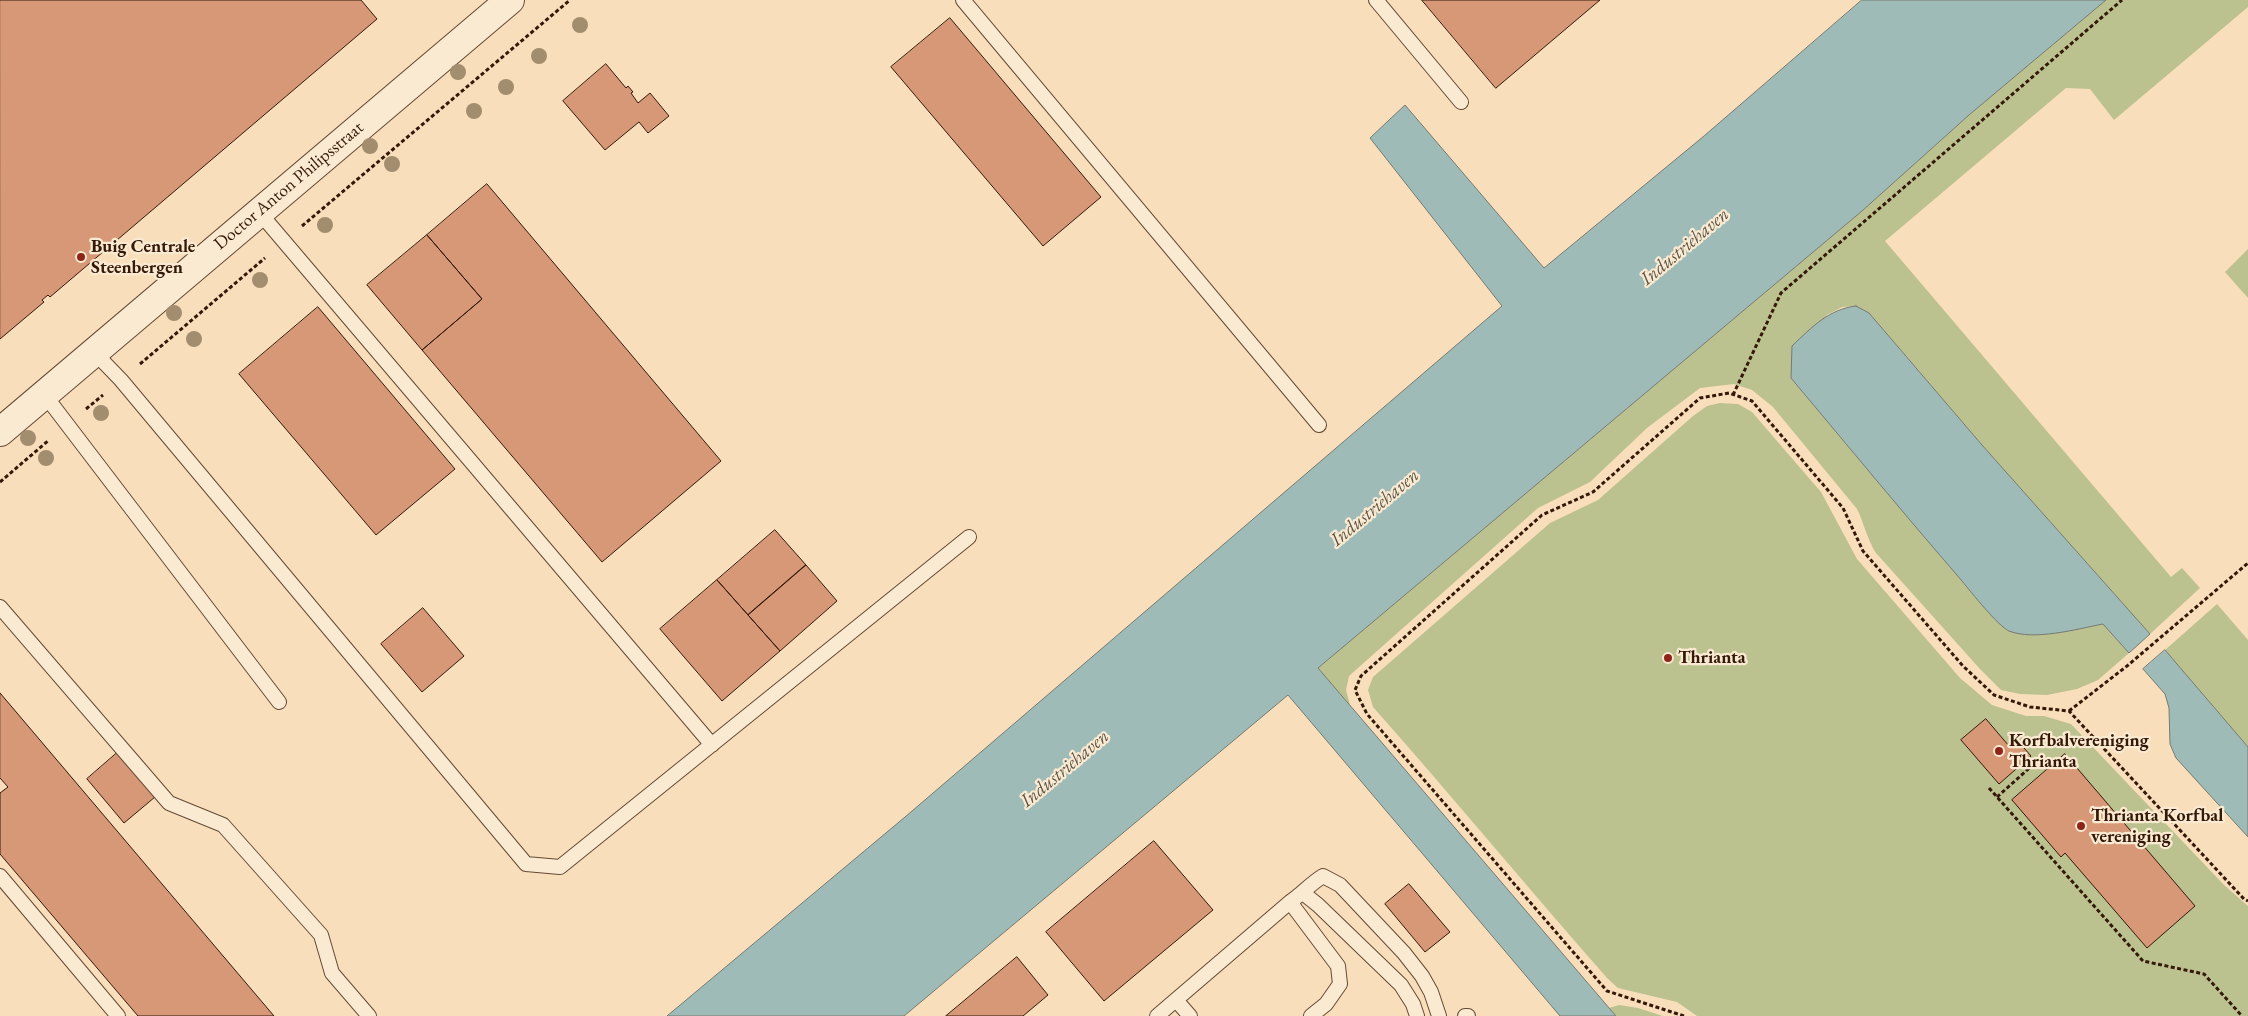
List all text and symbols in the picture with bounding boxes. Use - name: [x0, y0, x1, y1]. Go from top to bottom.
- street label: Doctor Anton Philipsstraat: [210, 117, 368, 255]
- water label: Industriehaven: [1636, 203, 1734, 291]
- place label: Buig Centrale Steenbergen: [91, 236, 195, 278]
- marker: Buig Centrale Steenbergen: [75, 251, 87, 263]
- water label: Industriehaven: [1326, 464, 1424, 552]
- place label: Thrianta: [1678, 647, 1746, 669]
- marker: Thrianta: [1662, 652, 1674, 664]
- water label: Industriehaven: [1016, 725, 1114, 813]
- place label: Korfbalvereniging Thrianta: [2009, 730, 2149, 772]
- marker: Korfbalvereniging Thrianta: [1993, 745, 2005, 757]
- place label: Thrianta Korfbal vereniging: [2091, 805, 2223, 848]
- marker: Thrianta Korfbal vereniging: [2075, 820, 2087, 832]

